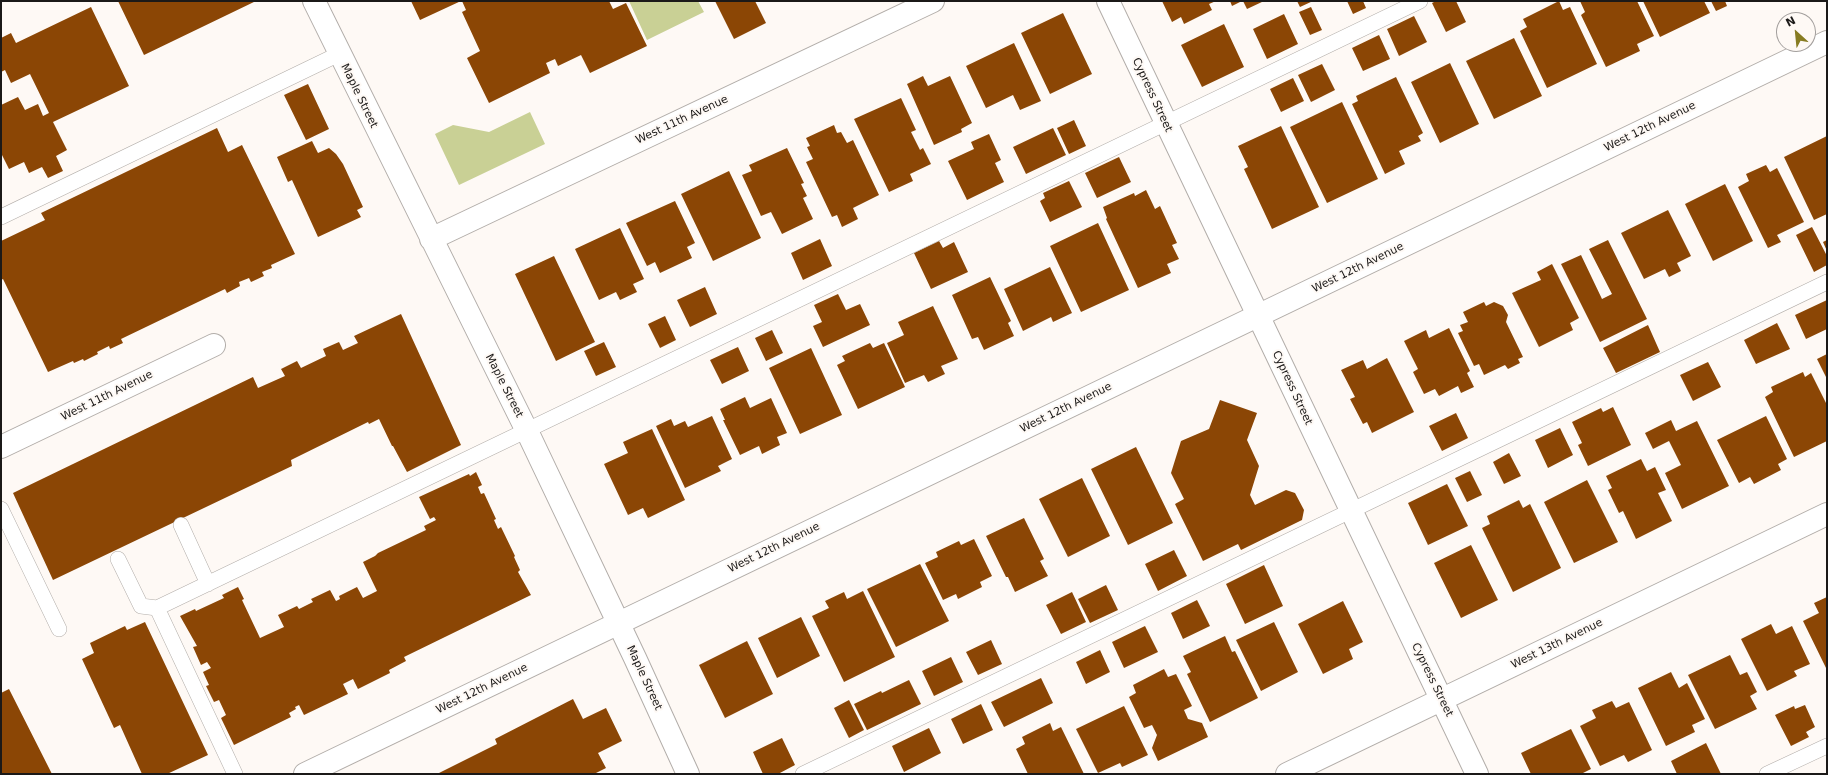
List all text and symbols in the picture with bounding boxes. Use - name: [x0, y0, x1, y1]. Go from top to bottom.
- north arrow: [1776, 12, 1816, 52]
- text: N: [1784, 14, 1798, 30]
- street label: Cypress Street: [1129, 56, 1175, 134]
- street label: Maple Street: [338, 62, 380, 130]
- street label: West 11th Avenue: [634, 93, 730, 147]
- street label: West 12th Avenue: [1602, 99, 1698, 155]
- street label: West 12th Avenue: [1310, 240, 1406, 296]
- street label: Cypress Street: [1269, 349, 1315, 427]
- street label: Maple Street: [482, 352, 526, 420]
- street label: West 11th Avenue: [59, 368, 155, 424]
- street label: West 12th Avenue: [1018, 380, 1114, 436]
- street label: West 12th Avenue: [726, 520, 822, 576]
- street label: West 13th Avenue: [1509, 616, 1605, 672]
- street label: Cypress Street: [1408, 641, 1456, 719]
- street label: Maple Street: [623, 644, 665, 712]
- street label: West 12th Avenue: [434, 661, 530, 717]

